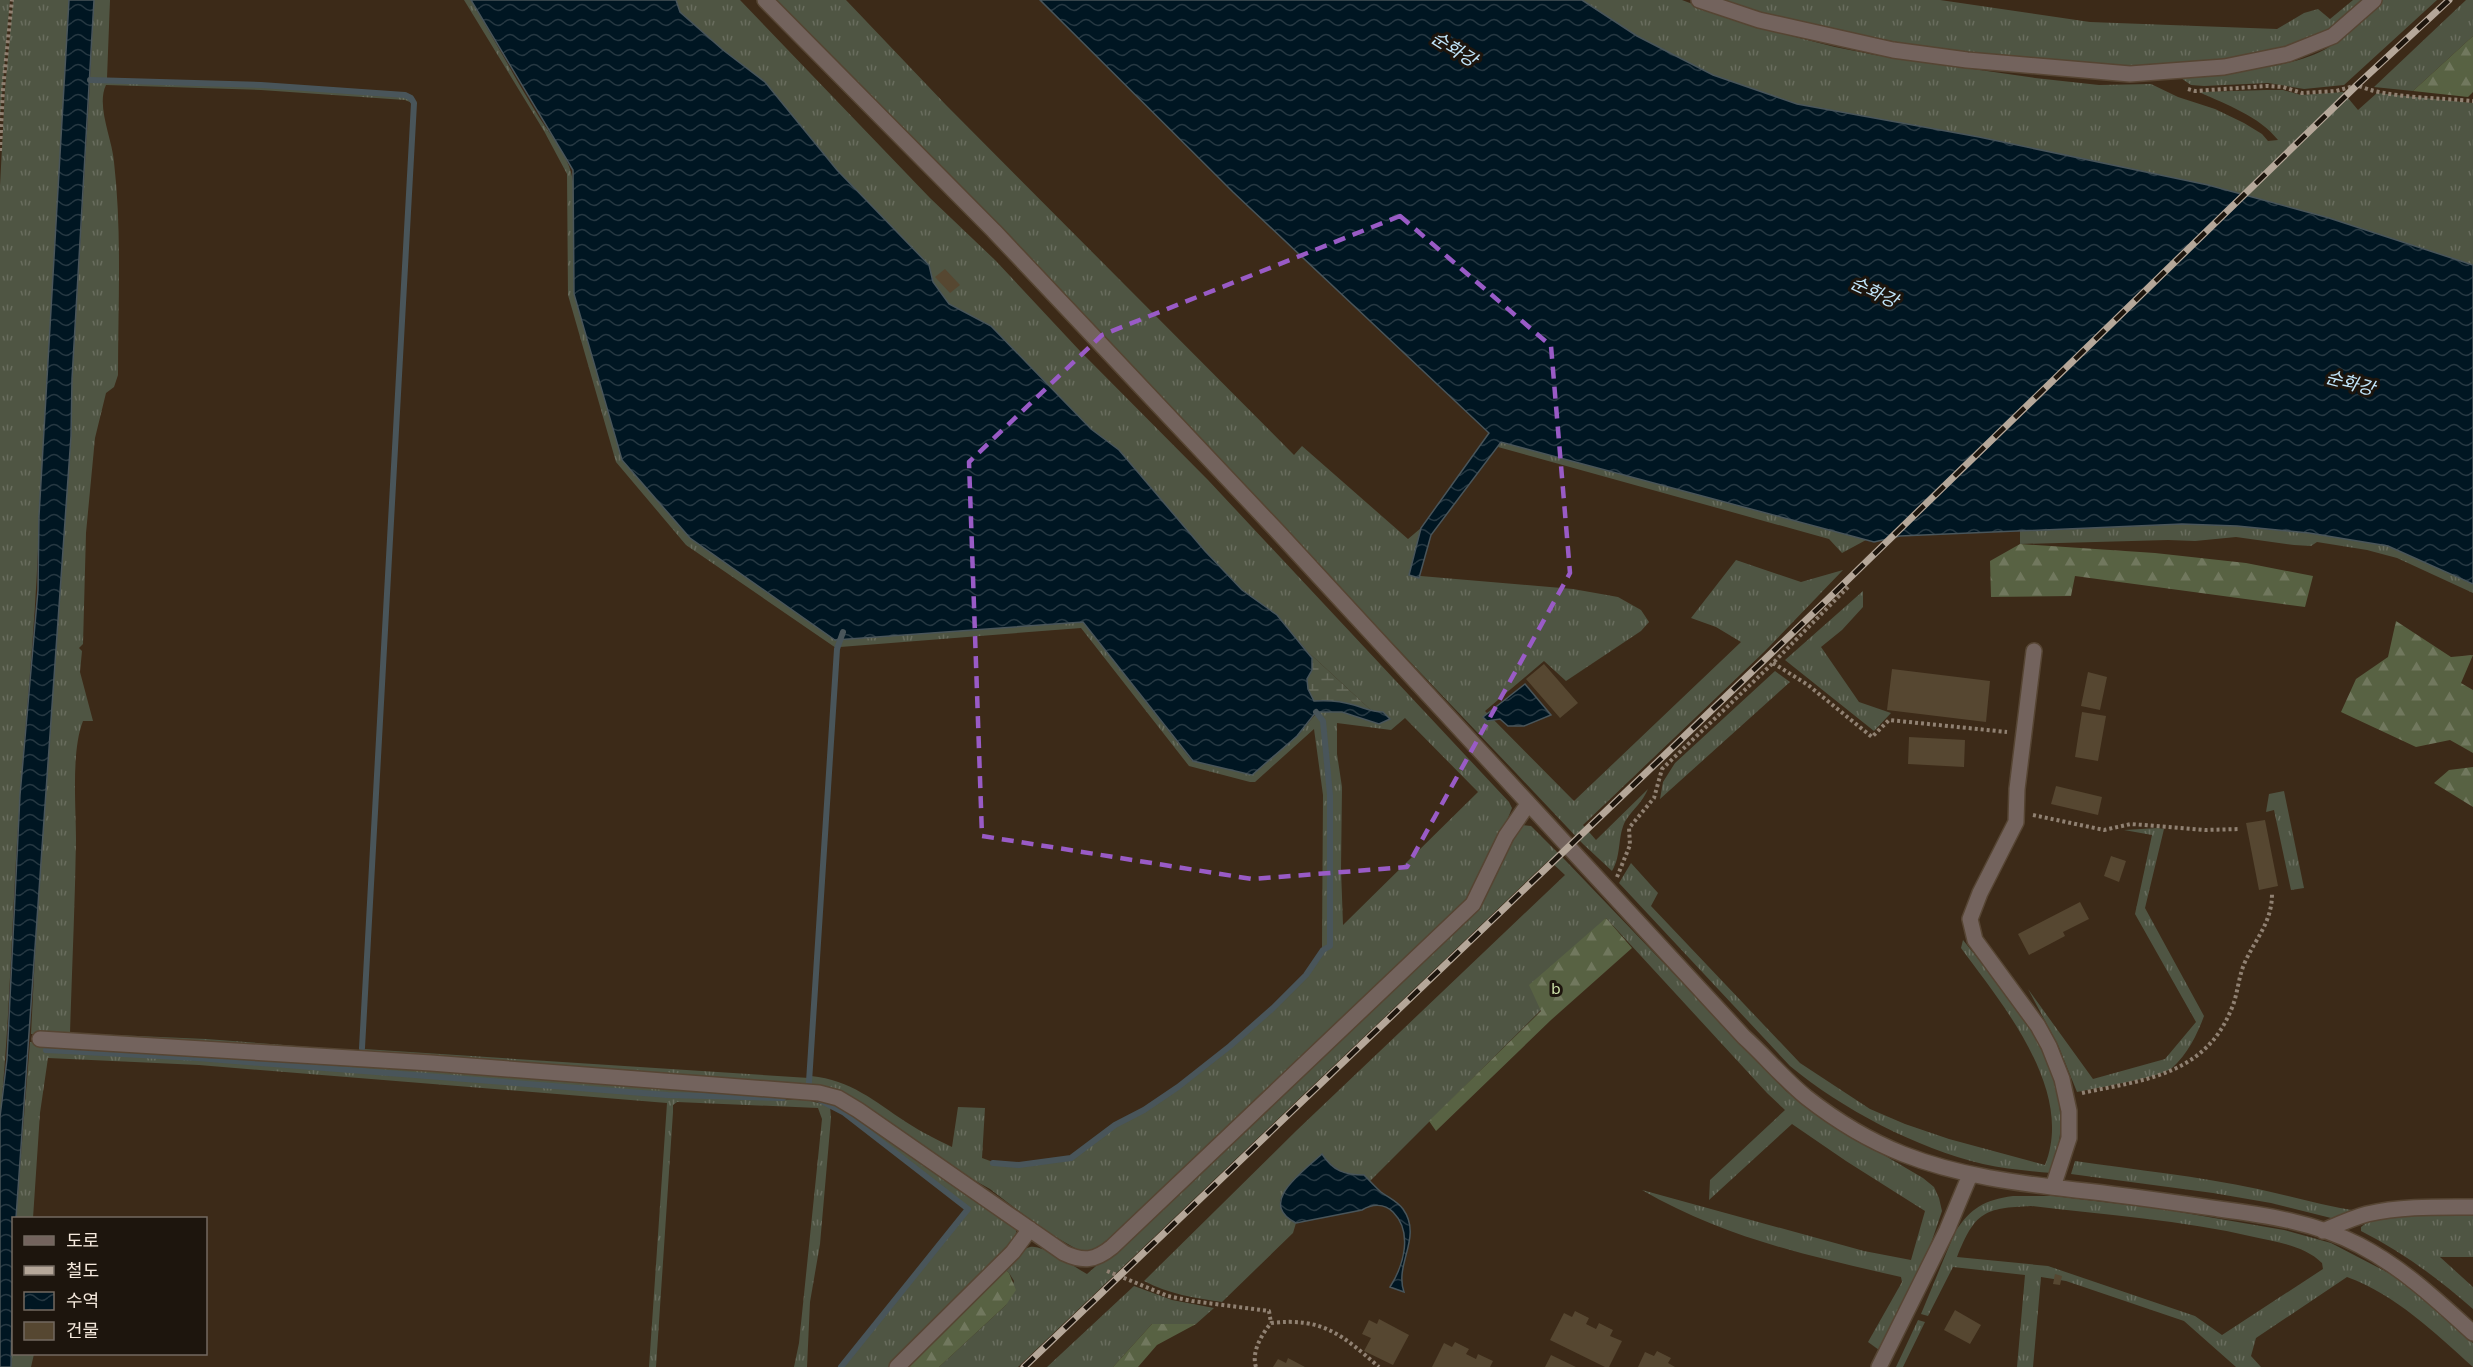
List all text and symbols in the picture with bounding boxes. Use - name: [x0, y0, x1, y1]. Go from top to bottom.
- water label: 순화강: [1427, 26, 1483, 74]
- water label: 순화강: [1846, 271, 1904, 314]
- water label: 순화강: [2323, 365, 2379, 402]
- park label: b: [1551, 978, 1561, 1000]
- legend: [12, 1217, 207, 1355]
- text: 도로: [66, 1229, 99, 1253]
- text: 철도: [66, 1259, 99, 1283]
- text: 수역: [66, 1289, 99, 1313]
- text: 건물: [66, 1319, 99, 1343]

